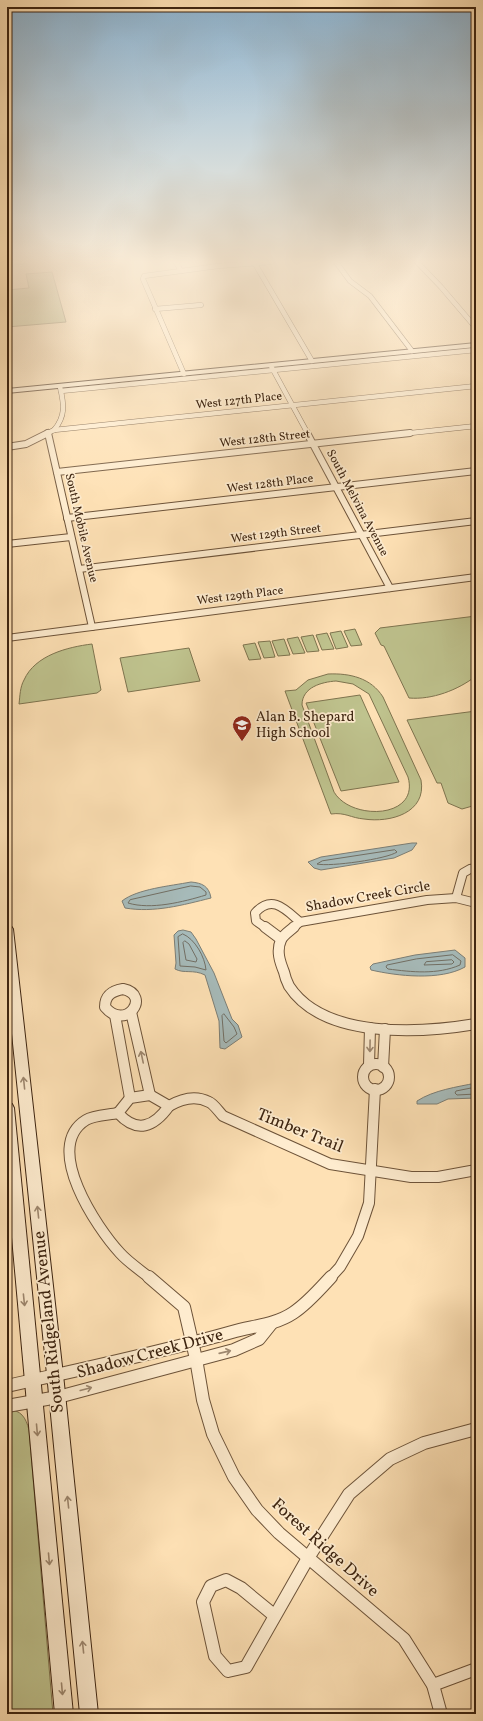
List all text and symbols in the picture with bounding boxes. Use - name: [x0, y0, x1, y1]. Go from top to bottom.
- street label: West 127th Place: [195, 388, 283, 413]
- street label: West 128th Street: [219, 426, 311, 452]
- street label: South Melvina Avenue: [322, 447, 392, 559]
- street label: West 128th Place: [226, 471, 314, 497]
- street label: South Mobile Avenue: [61, 472, 101, 585]
- street label: West 129th Street: [230, 521, 322, 547]
- street label: West 129th Place: [196, 583, 284, 609]
- place label: Alan B. Shepard High School: [256, 708, 355, 743]
- school or university icon: Alan B. Shepard High School: [231, 714, 253, 742]
- street label: Shadow Creek Circle: [304, 877, 432, 917]
- one-way arrow: [366, 1039, 374, 1052]
- one-way arrow: [137, 1051, 145, 1064]
- one-way arrow: [20, 1077, 27, 1090]
- street label: Timber Trail: [253, 1103, 347, 1159]
- one-way arrow: [34, 1206, 41, 1219]
- street label: South Ridgeland Avenue: [28, 1230, 70, 1414]
- one-way arrow: [21, 1293, 28, 1306]
- street label: Shadow Creek Drive: [74, 1323, 226, 1385]
- one-way arrow: [218, 1347, 231, 1355]
- one-way arrow: [79, 1385, 92, 1392]
- one-way arrow: [33, 1423, 41, 1436]
- street label: Forest Ridge Drive: [266, 1493, 384, 1603]
- one-way arrow: [65, 1496, 72, 1509]
- one-way arrow: [46, 1552, 53, 1565]
- one-way arrow: [79, 1641, 86, 1654]
- one-way arrow: [58, 1682, 65, 1695]

